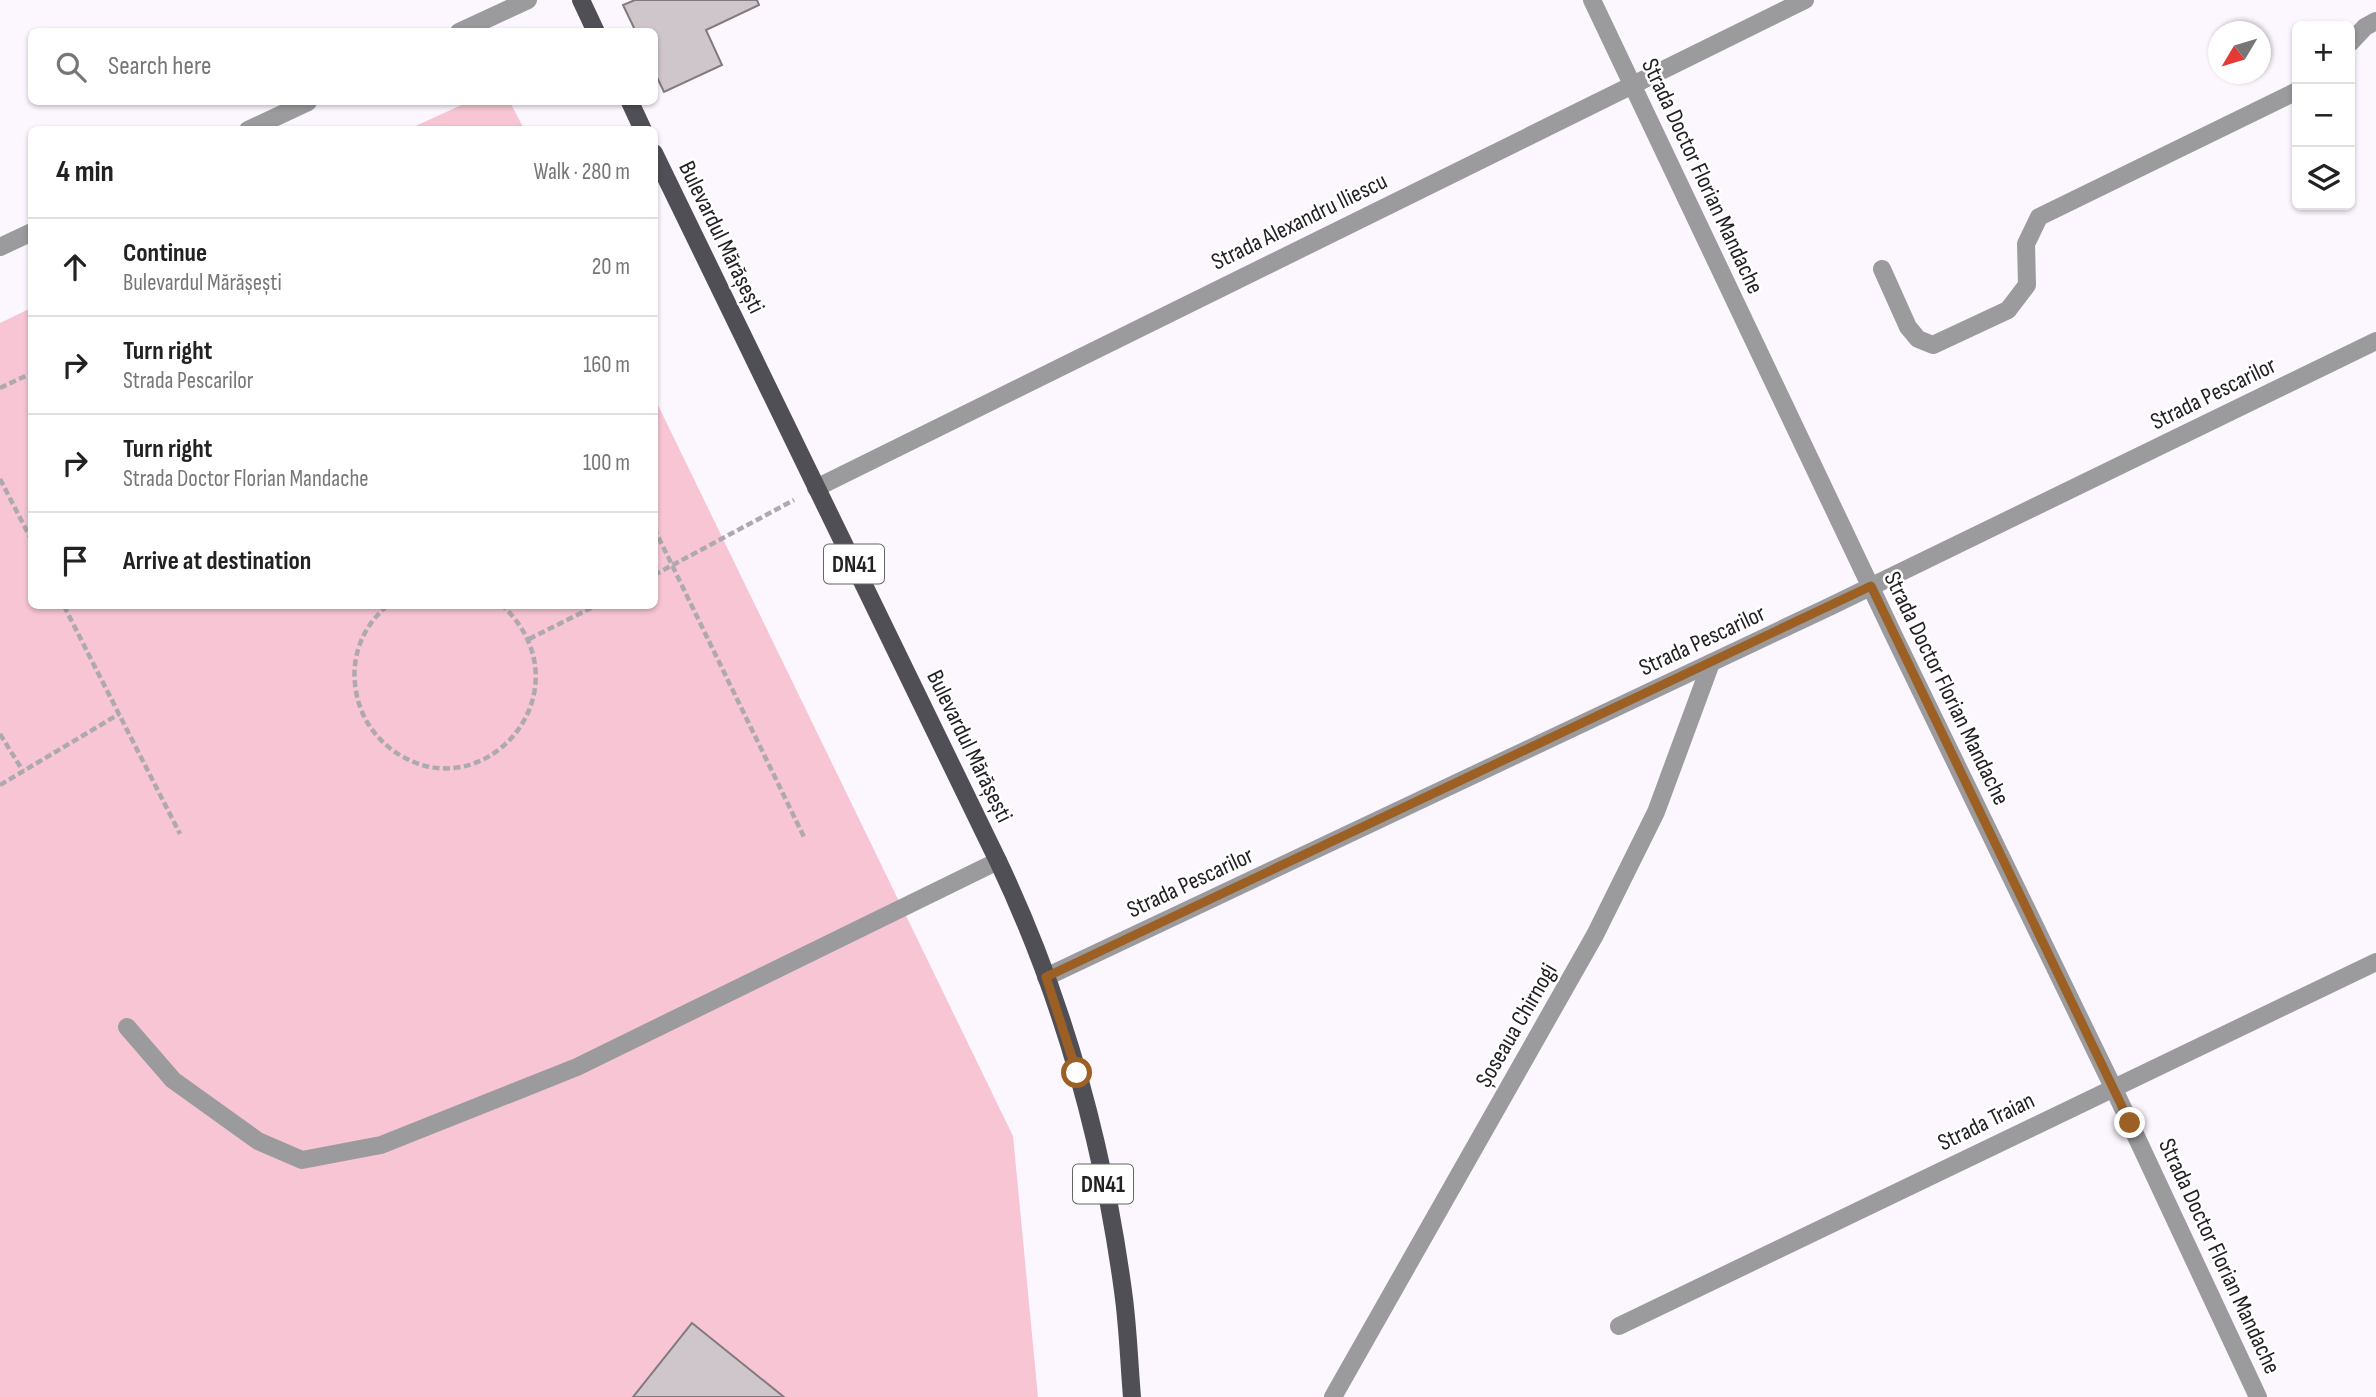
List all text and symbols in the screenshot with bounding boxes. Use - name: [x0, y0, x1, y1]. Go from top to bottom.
- north arrow: [2208, 21, 2271, 84]
- map controls: [2292, 21, 2355, 210]
- button: +: [2292, 21, 2355, 84]
- search box: [28, 28, 658, 105]
- icon: search: [52, 48, 90, 86]
- text: Search here: [108, 51, 211, 82]
- street label: Strada Doctor Florian Mandache: [1635, 54, 1770, 298]
- button: −: [2292, 84, 2355, 147]
- button: layers: [2292, 147, 2355, 210]
- text: 4 min: [56, 154, 114, 190]
- street label: Bulevardul Mărășești: [672, 156, 771, 318]
- text: Walk · 280 m: [534, 158, 630, 186]
- street label: Strada Alexandru Iliescu: [1207, 166, 1392, 277]
- text: Continue: [123, 238, 207, 269]
- icon: ahead: [56, 248, 94, 286]
- text: 20 m: [592, 253, 630, 281]
- text: Bulevardul Mărășești: [123, 269, 282, 297]
- text: Turn right: [123, 336, 212, 367]
- icon: right: [56, 346, 94, 384]
- text: 160 m: [583, 351, 630, 379]
- street label: Strada Pescarilor: [2146, 351, 2281, 436]
- text: Strada Pescarilor: [123, 367, 253, 395]
- text: Turn right: [123, 434, 212, 465]
- icon: right: [56, 444, 94, 482]
- text: 100 m: [583, 449, 630, 477]
- text: Strada Doctor Florian Mandache: [123, 465, 369, 493]
- icon: arrive: [56, 542, 94, 580]
- road number: DN41: [824, 544, 884, 584]
- text: Arrive at destination: [123, 546, 311, 577]
- street label: Strada Doctor Florian Mandache: [1877, 567, 2016, 810]
- street label: Strada Pescarilor: [1634, 599, 1770, 682]
- street label: Bulevardul Mărășești: [920, 665, 1019, 827]
- street label: Strada Pescarilor: [1122, 841, 1258, 924]
- street label: Șoseaua Chirnogi: [1469, 958, 1564, 1092]
- route start: [1061, 1057, 1092, 1088]
- street label: Strada Traian: [1933, 1086, 2039, 1157]
- route end: [2114, 1107, 2145, 1138]
- street label: Strada Doctor Florian Mandache: [2152, 1134, 2287, 1378]
- road number: DN41: [1073, 1164, 1133, 1204]

